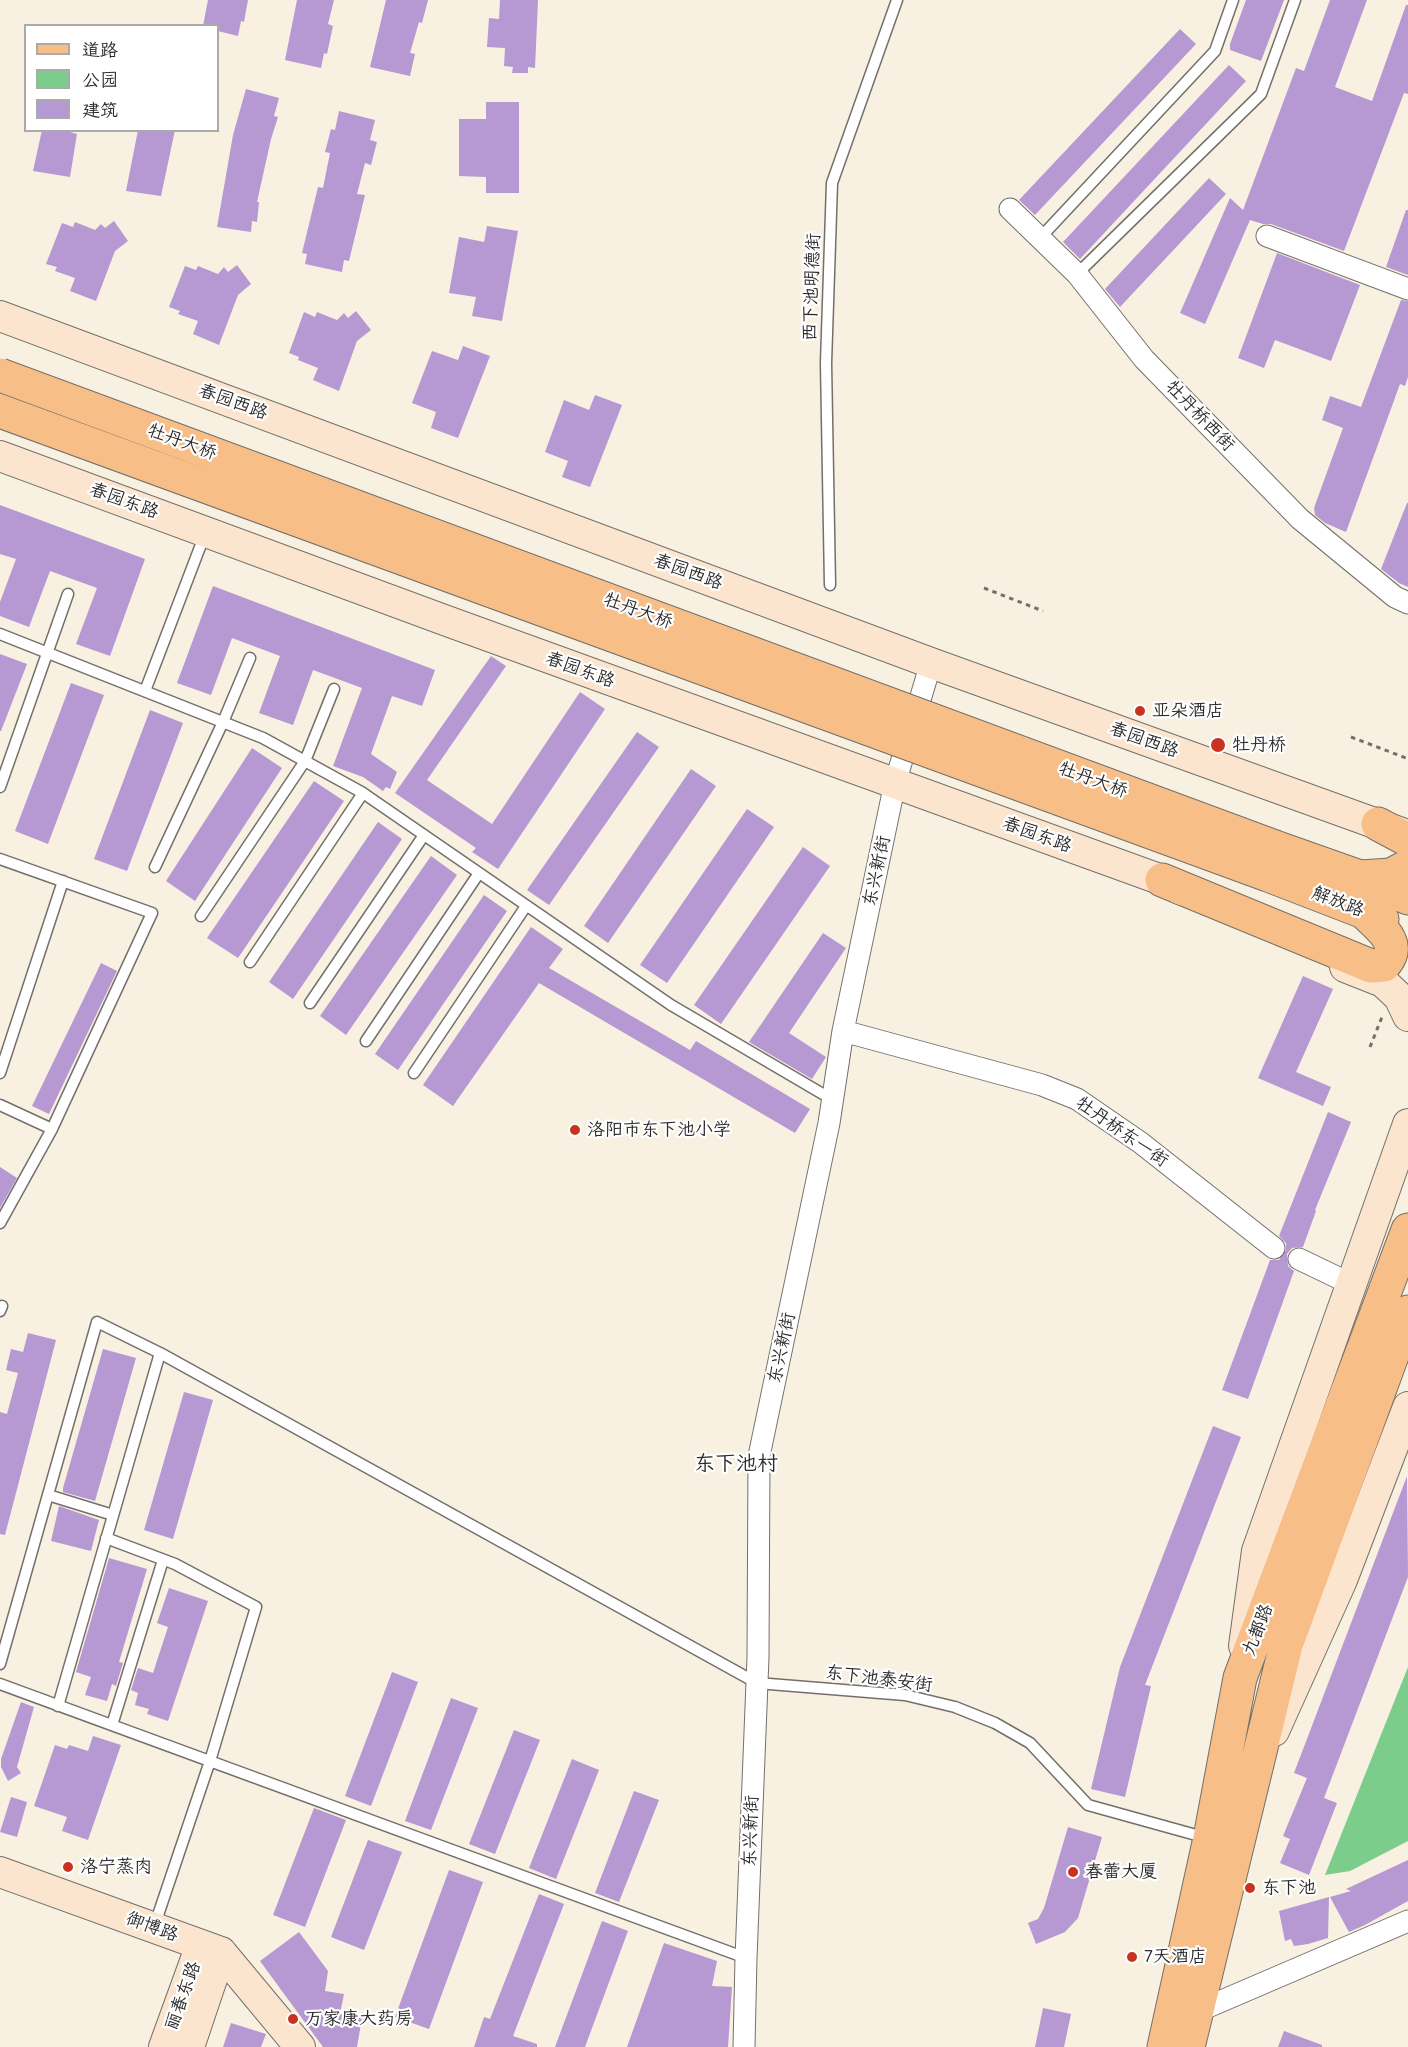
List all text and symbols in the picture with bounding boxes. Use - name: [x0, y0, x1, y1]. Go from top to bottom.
- legend: [24, 24, 219, 132]
- text: 道路: [82, 38, 118, 61]
- text: 公园: [82, 68, 118, 91]
- text: 建筑: [82, 98, 118, 121]
- street label: 西下池明德街: [799, 233, 825, 341]
- street label: 牡丹桥西街: [1161, 376, 1239, 456]
- street label: 春园西路: [195, 380, 271, 424]
- street label: 牡丹大桥: [144, 420, 220, 464]
- street label: 春园东路: [86, 479, 162, 523]
- street label: 春园西路: [650, 550, 726, 594]
- street label: 牡丹大桥: [600, 589, 676, 633]
- street label: 春园东路: [542, 648, 618, 692]
- place label: 亚朵酒店: [1152, 700, 1224, 722]
- marker: 亚朵酒店: [1133, 704, 1147, 718]
- street label: 春园西路: [1106, 718, 1182, 762]
- place label: 牡丹桥: [1232, 734, 1286, 756]
- marker: 牡丹桥: [1209, 736, 1227, 754]
- street label: 牡丹大桥: [1055, 758, 1131, 802]
- street label: 春园东路: [999, 813, 1075, 857]
- street label: 东兴新街: [859, 834, 895, 908]
- street label: 解放路: [1309, 882, 1367, 922]
- street label: 牡丹桥东一街: [1072, 1092, 1172, 1172]
- place label: 洛阳市东下池小学: [587, 1119, 731, 1141]
- marker: 洛阳市东下池小学: [568, 1123, 582, 1137]
- street label: 东兴新街: [764, 1311, 800, 1385]
- district label: 东下池村: [694, 1451, 778, 1477]
- street label: 九都路: [1238, 1601, 1278, 1659]
- street label: 东下池泰安街: [824, 1662, 934, 1696]
- street label: 东兴新街: [739, 1795, 763, 1867]
- place label: 洛宁蒸肉: [80, 1856, 152, 1878]
- marker: 洛宁蒸肉: [61, 1860, 75, 1874]
- place label: 春蕾大厦: [1085, 1861, 1157, 1883]
- marker: 春蕾大厦: [1066, 1865, 1080, 1879]
- place label: 东下池: [1262, 1877, 1316, 1899]
- marker: 东下池: [1243, 1881, 1257, 1895]
- street label: 御博路: [123, 1908, 181, 1946]
- place label: 7天酒店: [1144, 1946, 1207, 1968]
- marker: 7天酒店: [1125, 1950, 1139, 1964]
- street label: 丽春东路: [161, 1958, 205, 2034]
- place label: 万家康大药房: [305, 2008, 413, 2030]
- marker: 万家康大药房: [286, 2012, 300, 2026]

